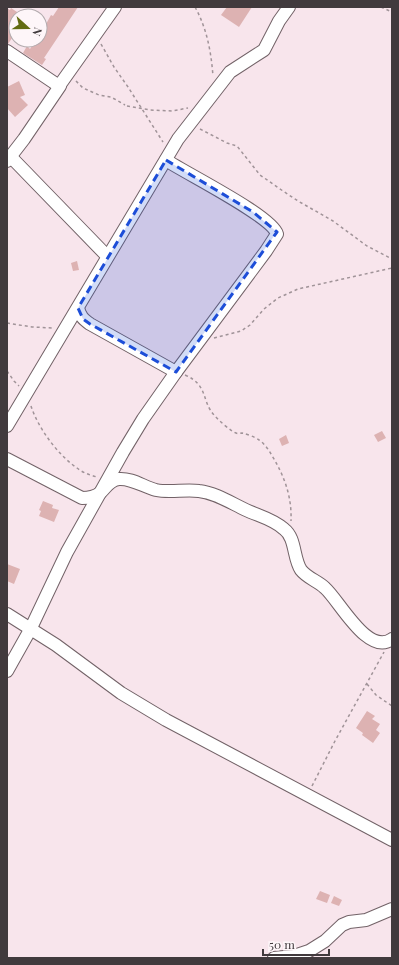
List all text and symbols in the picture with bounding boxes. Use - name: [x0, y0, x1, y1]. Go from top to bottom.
- north arrow: [8, 8, 48, 48]
- text: N: [29, 25, 46, 38]
- scale bar: [263, 931, 329, 957]
- text: 50 m: [269, 936, 295, 952]

